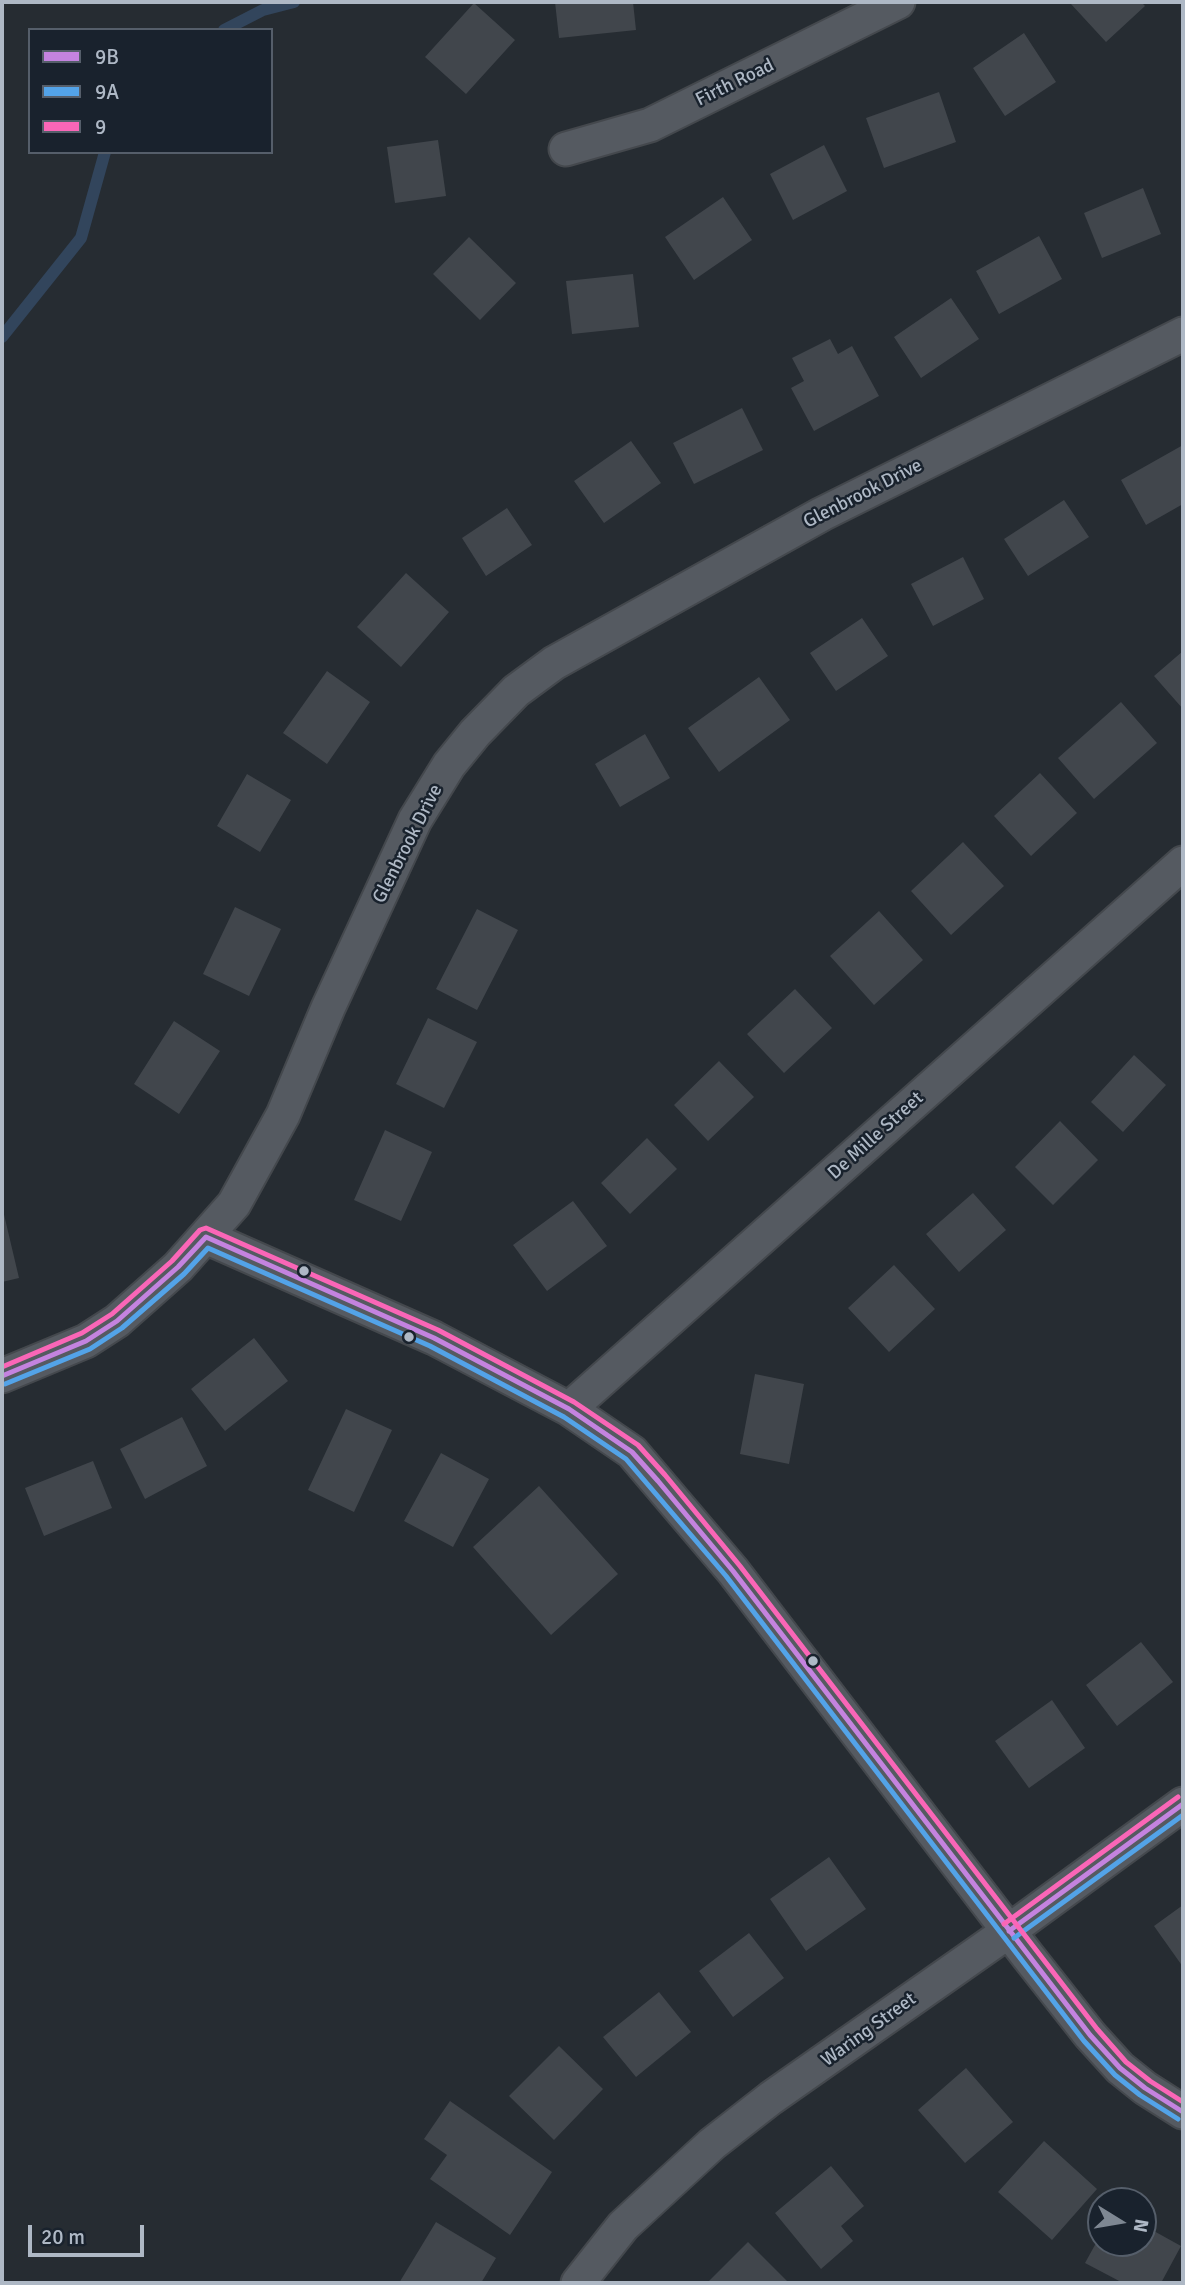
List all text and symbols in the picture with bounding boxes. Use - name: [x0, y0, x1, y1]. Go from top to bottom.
- legend: [28, 28, 273, 154]
- text: 9B: [95, 44, 119, 70]
- street label: Firth Road: [692, 54, 778, 112]
- text: 9A: [95, 79, 119, 105]
- text: 9: [95, 114, 106, 140]
- street label: Glenbrook Drive: [800, 454, 926, 534]
- street label: Glenbrook Drive: [368, 781, 448, 907]
- street label: De Mille Street: [824, 1087, 928, 1185]
- unlabelled marker: [297, 1264, 311, 1278]
- unlabelled marker: [402, 1330, 416, 1344]
- unlabelled marker: [806, 1654, 820, 1668]
- street label: Waring Street: [817, 1988, 921, 2072]
- north arrow: [1087, 2187, 1157, 2257]
- scale bar: [32, 2212, 147, 2256]
- text: N: [1128, 2217, 1154, 2234]
- text: 20 m: [41, 2224, 85, 2250]

